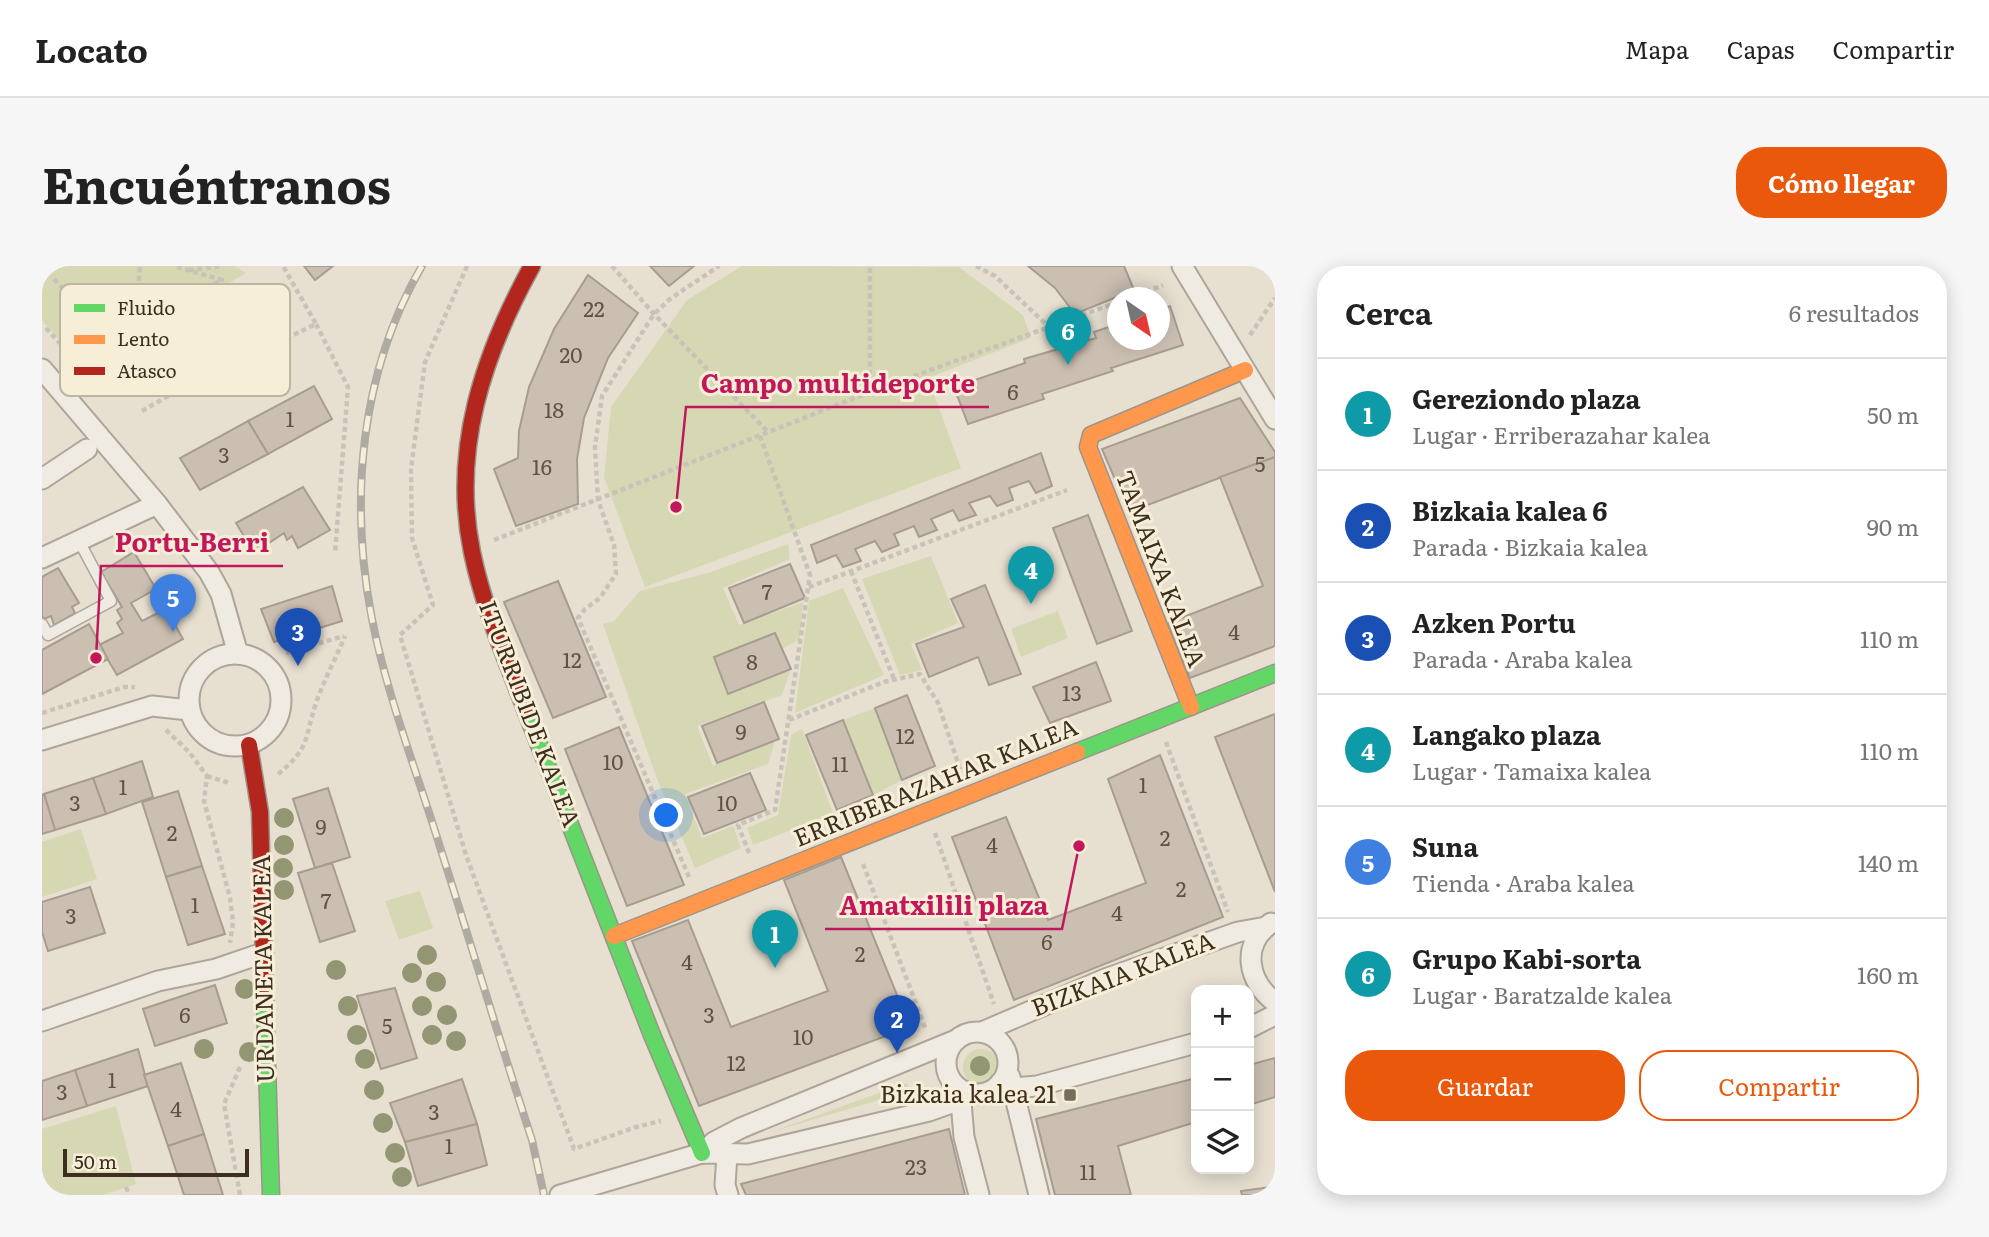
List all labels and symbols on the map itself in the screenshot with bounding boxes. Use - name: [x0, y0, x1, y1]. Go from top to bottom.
- legend: [60, 284, 290, 396]
- north arrow: [1107, 287, 1170, 350]
- house number: 22: [583, 292, 605, 323]
- text: Fluido: [117, 293, 175, 321]
- pin: 6: [1045, 307, 1091, 365]
- text: Lento: [117, 324, 170, 352]
- house number: 20: [560, 338, 582, 369]
- text: Atasco: [117, 356, 177, 384]
- callout: Campo multideporte: [686, 360, 989, 407]
- text: Campo multideporte: [701, 362, 975, 401]
- house number: 6: [1007, 375, 1019, 406]
- house number: 18: [544, 393, 564, 424]
- house number: 1: [286, 402, 295, 433]
- house number: 3: [218, 438, 230, 469]
- house number: 5: [1255, 447, 1265, 478]
- house number: 16: [532, 450, 552, 481]
- street label: TAMAIXA KALEA: [1109, 465, 1216, 672]
- callout: Portu-Berri: [101, 519, 283, 566]
- text: Portu-Berri: [115, 521, 269, 560]
- pin: 4: [1008, 546, 1054, 604]
- pin: 5: [150, 574, 196, 632]
- house number: 7: [762, 575, 773, 606]
- street label: ITURRIBIDE KALEA: [472, 595, 591, 832]
- pin: 3: [275, 608, 321, 666]
- house number: 4: [1228, 615, 1240, 646]
- house number: 12: [562, 643, 582, 674]
- house number: 8: [746, 645, 758, 676]
- house number: 13: [1062, 676, 1082, 707]
- street label: ERRIBERAZAHAR KALEA: [788, 707, 1083, 854]
- house number: 9: [736, 715, 747, 746]
- house number: 12: [895, 719, 915, 750]
- house number: 10: [603, 745, 623, 776]
- house number: 11: [831, 747, 849, 778]
- house number: 1: [1139, 768, 1148, 799]
- house number: 1: [119, 770, 128, 801]
- house number: 3: [69, 786, 81, 817]
- house number: 10: [717, 786, 737, 817]
- your location: [649, 798, 683, 832]
- house number: 9: [316, 810, 327, 841]
- house number: 2: [167, 816, 177, 847]
- house number: 2: [1160, 821, 1170, 852]
- house number: 4: [986, 828, 998, 859]
- street label: URDANETA KALEA: [242, 854, 281, 1083]
- house number: 2: [1176, 872, 1186, 903]
- callout: Amatxilili plaza: [825, 882, 1062, 929]
- house number: 7: [321, 884, 332, 915]
- text: Amatxilili plaza: [839, 884, 1049, 923]
- house number: 1: [191, 888, 200, 919]
- house number: 4: [1111, 896, 1123, 927]
- house number: 3: [65, 899, 77, 930]
- pin: 1: [752, 910, 798, 968]
- street label: BIZKAIA KALEA: [1026, 922, 1219, 1024]
- house number: 6: [1041, 925, 1053, 956]
- house number: 2: [855, 937, 865, 968]
- house number: 4: [681, 945, 693, 976]
- pin: 2: [874, 995, 920, 1053]
- house number: 6: [179, 998, 191, 1029]
- house number: 3: [703, 998, 715, 1029]
- house number: 5: [382, 1009, 392, 1040]
- house number: 10: [793, 1020, 813, 1051]
- house number: 12: [726, 1046, 746, 1077]
- house number: 1: [108, 1063, 117, 1094]
- house number: 3: [56, 1075, 68, 1106]
- place label: Bizkaia kalea 21: [880, 1075, 1056, 1110]
- marker: Bizkaia kalea 21: [1062, 1087, 1078, 1103]
- house number: 4: [170, 1092, 182, 1123]
- house number: 3: [428, 1095, 440, 1126]
- house number: 1: [445, 1129, 454, 1160]
- scale bar: [63, 1146, 248, 1178]
- house number: 23: [905, 1150, 927, 1181]
- house number: 11: [1079, 1155, 1097, 1186]

